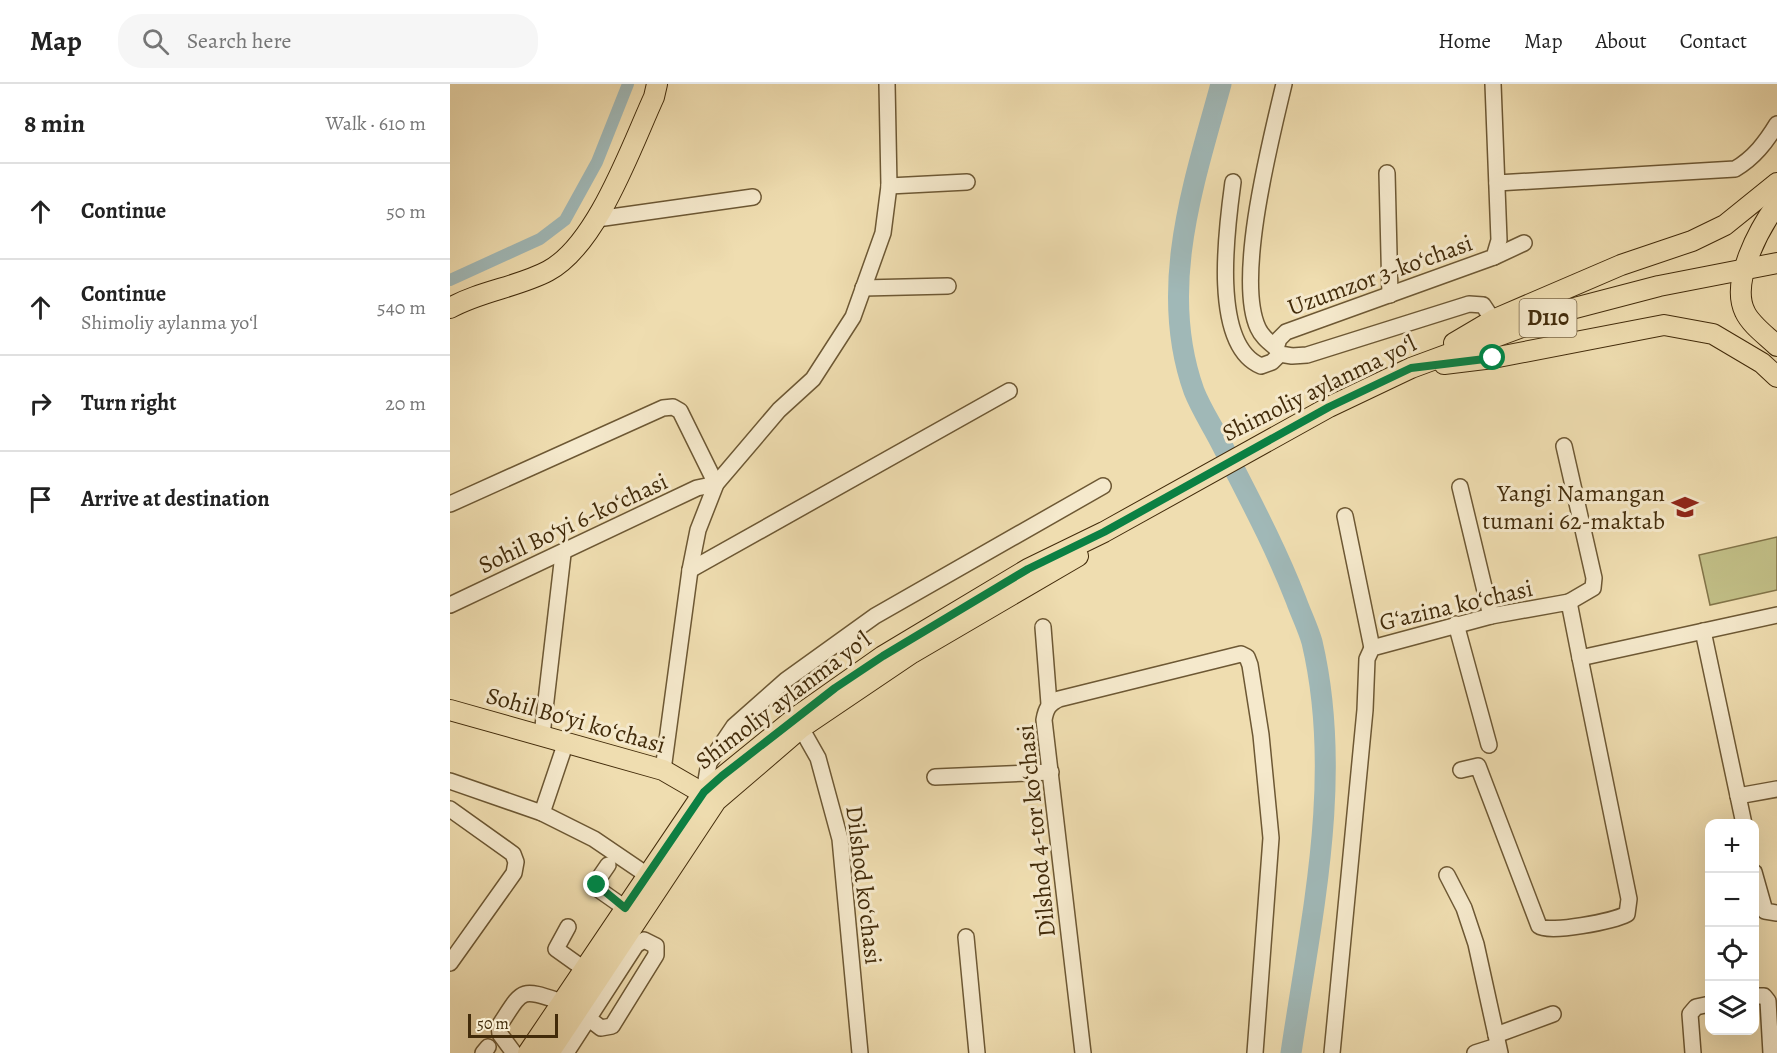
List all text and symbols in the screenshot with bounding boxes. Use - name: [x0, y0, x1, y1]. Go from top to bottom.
- search box: [118, 14, 538, 68]
- text: Map: [30, 22, 82, 60]
- icon: search: [139, 25, 172, 58]
- text: Search here: [187, 26, 291, 56]
- text: Home: [1438, 27, 1491, 55]
- text: Map: [1524, 27, 1562, 55]
- text: About: [1595, 27, 1647, 55]
- text: Contact: [1680, 27, 1747, 55]
- text: 8 min: [24, 106, 85, 141]
- text: Walk · 610 m: [326, 110, 426, 137]
- icon: ahead: [24, 195, 57, 228]
- text: Continue: [81, 196, 166, 226]
- text: 50 m: [386, 198, 426, 225]
- street label: Uzumzor 3-koʻchasi: [1283, 227, 1477, 323]
- text: Continue: [81, 279, 166, 309]
- icon: ahead: [24, 291, 57, 324]
- text: 540 m: [377, 294, 426, 321]
- road number: D110: [1520, 299, 1576, 337]
- text: Shimoliy aylanma yoʻl: [81, 309, 258, 336]
- street label: Shimoliy aylanma yoʻl: [1217, 327, 1421, 449]
- route start: [1479, 344, 1505, 370]
- icon: right: [24, 387, 57, 420]
- text: Turn right: [81, 388, 177, 418]
- text: 20 m: [385, 390, 426, 417]
- street label: Sohil Boʻyi 6-koʻchasi: [473, 465, 673, 581]
- place label: Yangi Namangan tumani 62-maktab: [1482, 477, 1665, 537]
- icon: arrive: [24, 483, 57, 516]
- text: Arrive at destination: [81, 484, 270, 514]
- school or university icon: Yangi Namangan tumani 62-maktab: [1670, 492, 1700, 522]
- street label: Gʻazina koʻchasi: [1376, 572, 1536, 638]
- street label: Shimoliy aylanma yoʻl: [689, 623, 877, 777]
- street label: Sohil Boʻyi koʻchasi: [483, 679, 669, 761]
- street label: Dilshod 4-tor koʻchasi: [1009, 723, 1063, 939]
- street label: Dilshod koʻchasi: [838, 804, 890, 966]
- map controls: [1705, 819, 1759, 1035]
- button: +: [1705, 819, 1759, 873]
- route end: [583, 871, 609, 897]
- button: −: [1705, 873, 1759, 927]
- button: locate: [1705, 927, 1759, 981]
- button: layers: [1705, 981, 1759, 1035]
- scale bar: [468, 1011, 558, 1038]
- text: 50 m: [477, 1013, 509, 1035]

